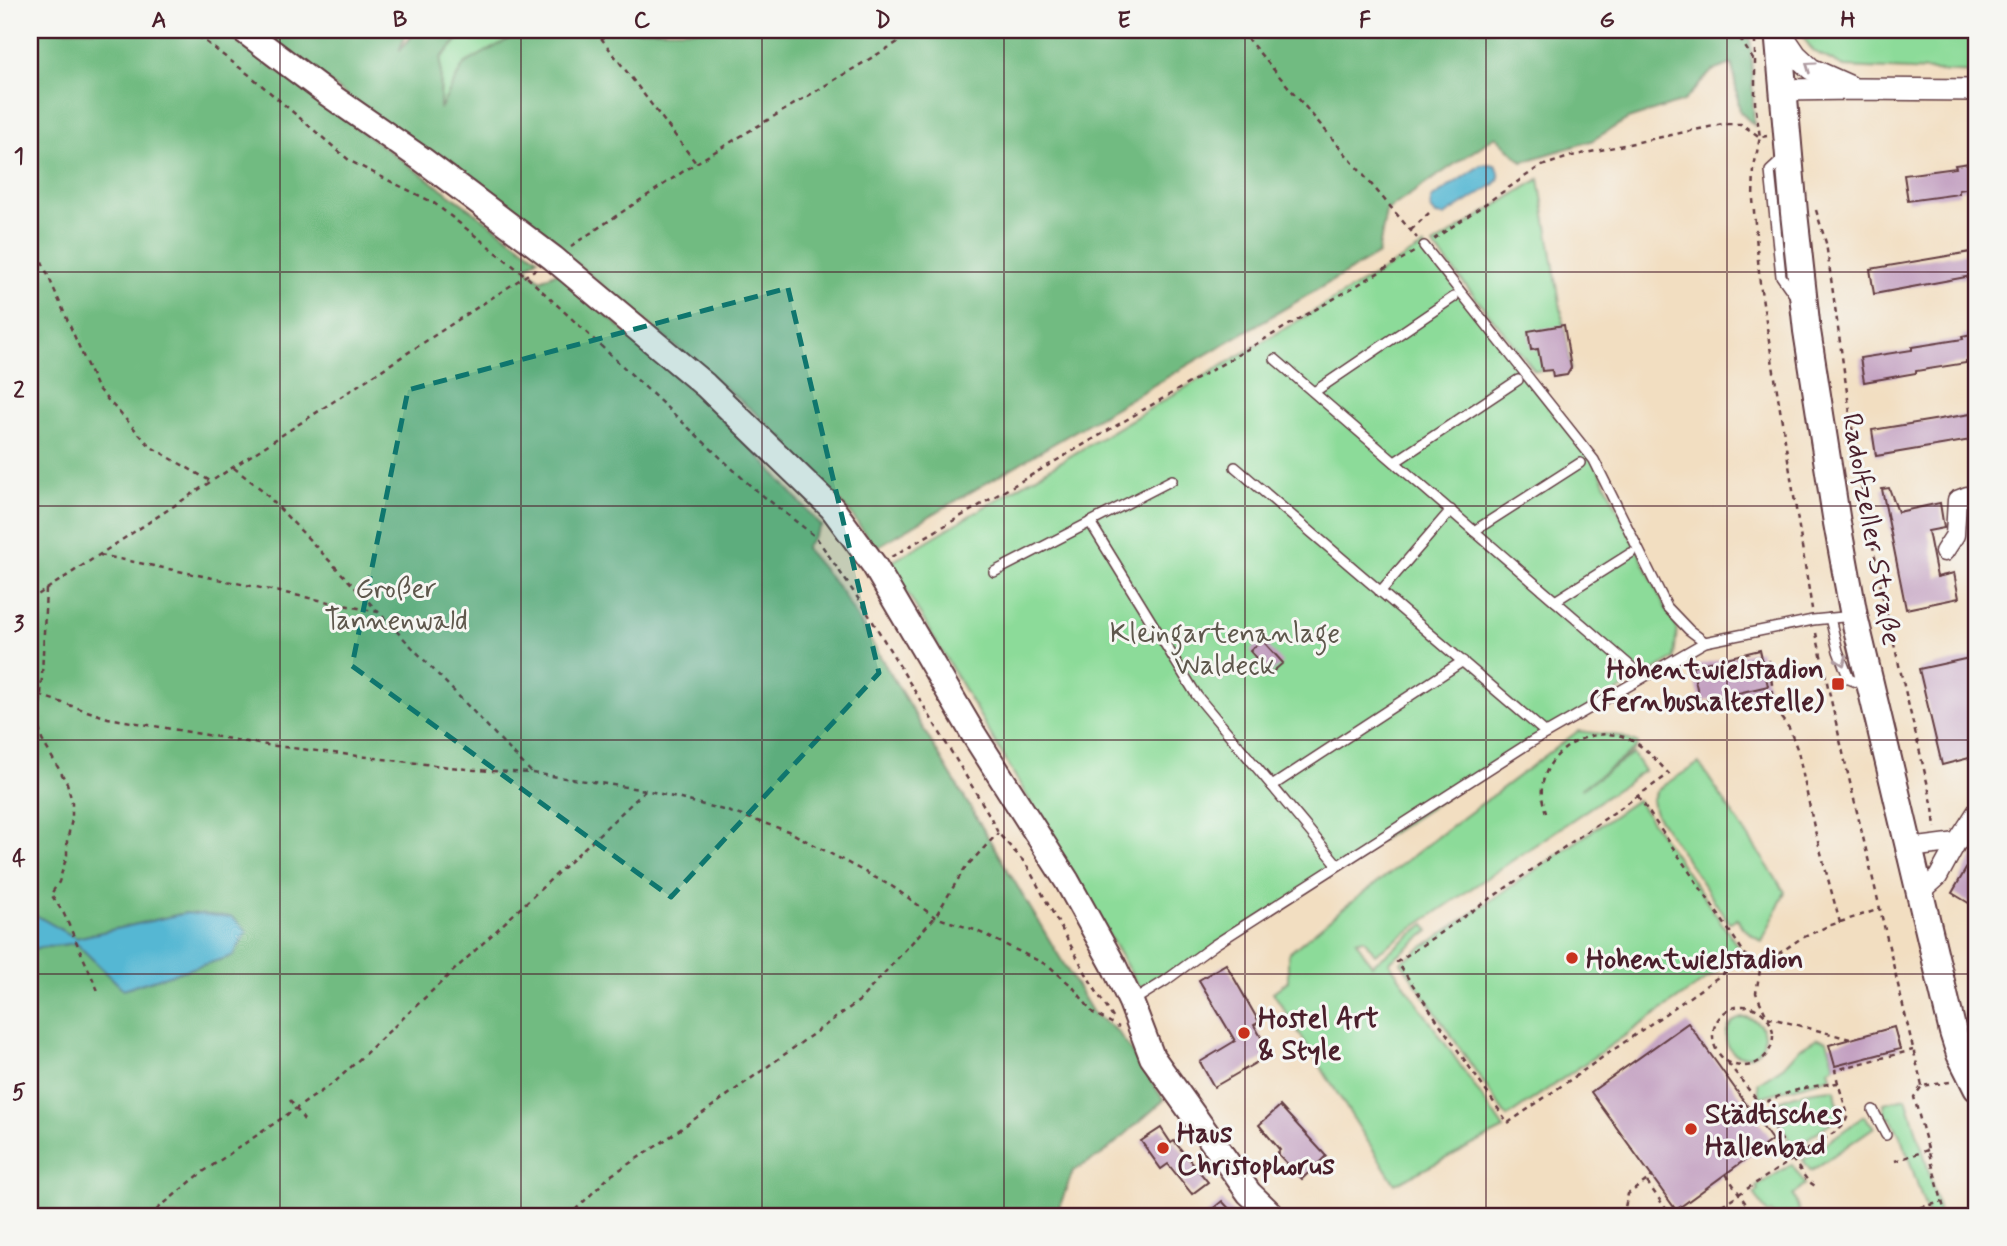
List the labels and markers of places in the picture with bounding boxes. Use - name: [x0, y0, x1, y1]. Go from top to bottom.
- place label: Hohentwielstadion (Fernbushaltestelle): [1589, 652, 1824, 721]
- marker: Hohentwielstadion (Fernbushaltestelle): [1830, 676, 1846, 692]
- place label: Hohentwielstadion: [1586, 942, 1804, 979]
- marker: Hohentwielstadion: [1564, 950, 1580, 966]
- place label: Hostel Art & Style: [1258, 1001, 1378, 1070]
- marker: Hostel Art & Style: [1236, 1025, 1252, 1041]
- place label: Städtisches Hallenbad: [1705, 1097, 1843, 1166]
- place label: Haus Christophorus: [1177, 1116, 1335, 1185]
- marker: Städtisches Hallenbad: [1683, 1121, 1699, 1137]
- marker: Haus Christophorus: [1155, 1140, 1171, 1156]

